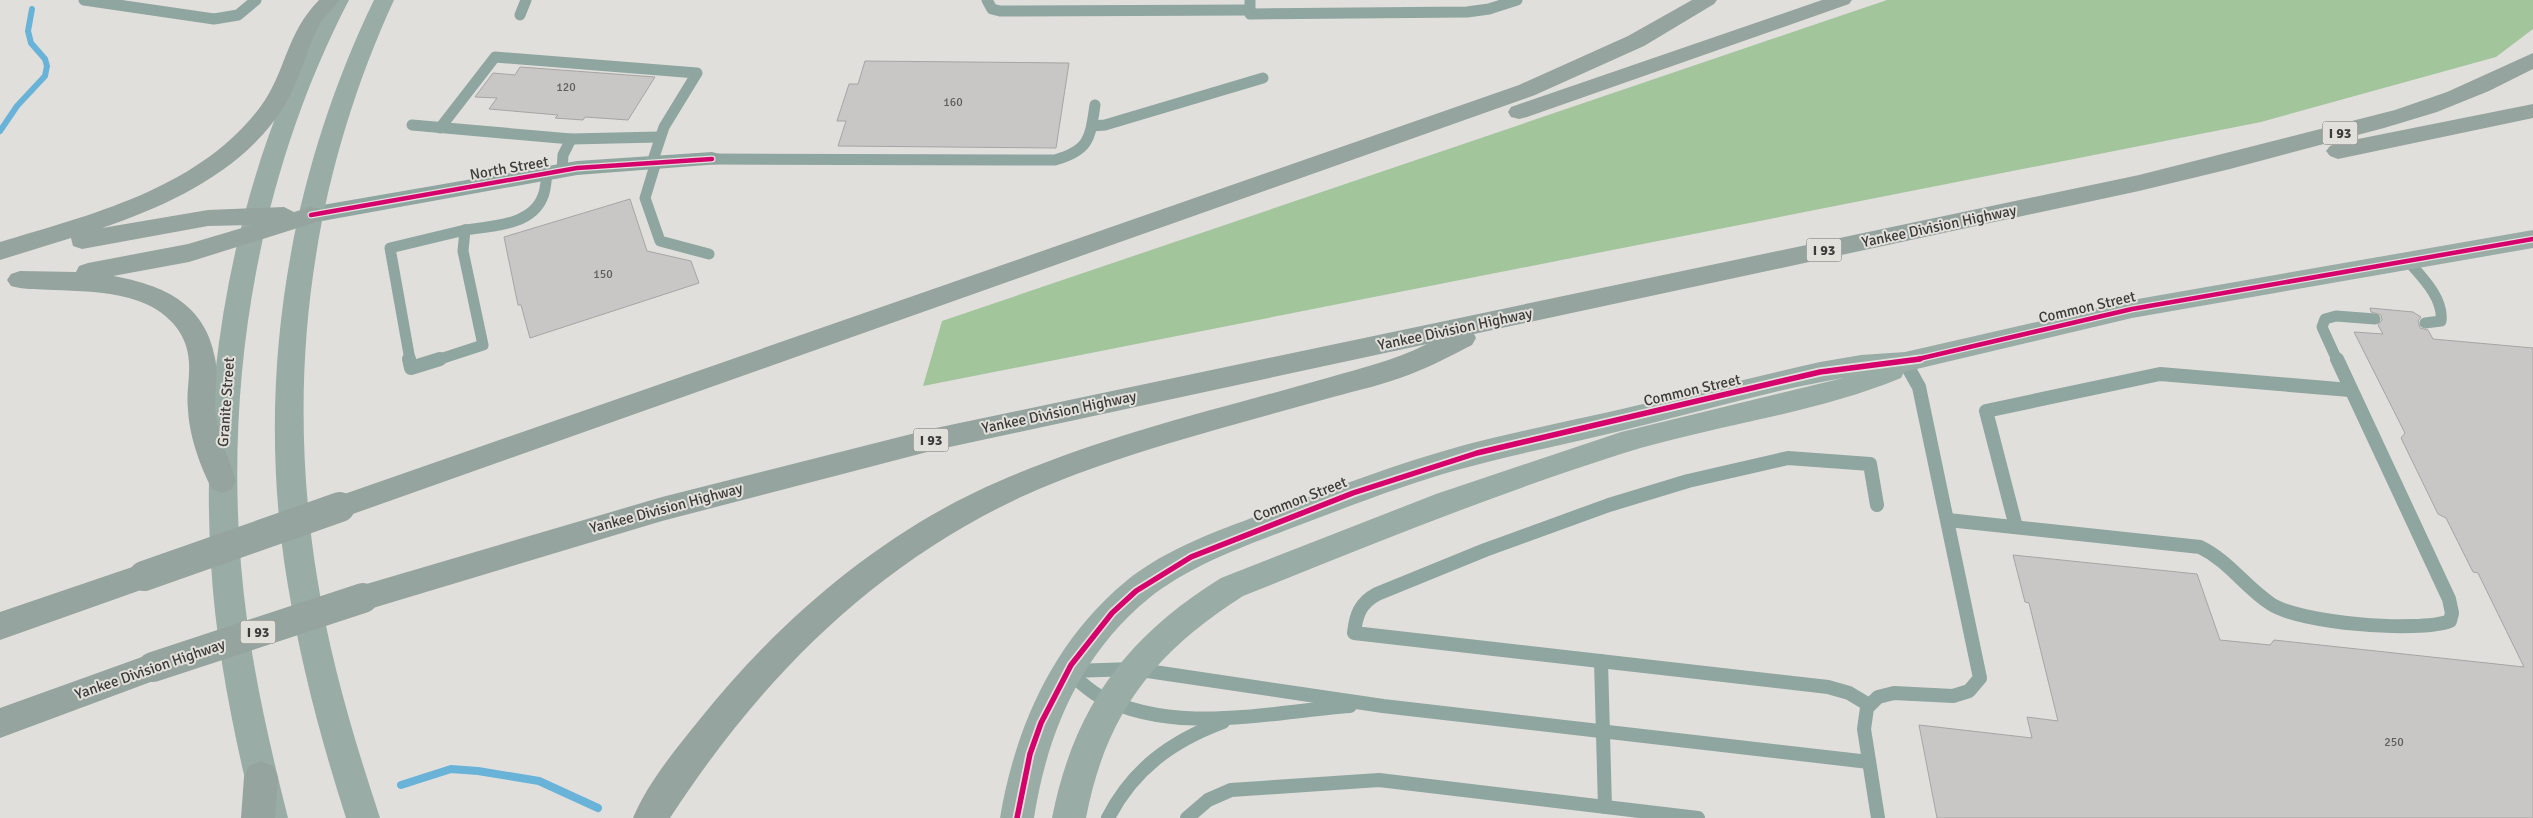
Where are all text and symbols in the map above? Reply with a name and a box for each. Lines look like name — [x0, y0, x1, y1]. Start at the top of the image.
house number: 120 — [556, 80, 576, 95]
house number: 160 — [943, 95, 963, 110]
road number: I 93 — [2322, 122, 2358, 144]
street label: North Street — [468, 152, 550, 184]
street label: Yankee Division Highway — [1860, 201, 2018, 251]
road number: I 93 — [1806, 238, 1842, 262]
house number: 150 — [593, 267, 613, 282]
street label: Common Street — [2037, 287, 2137, 327]
street label: Yankee Division Highway — [1376, 304, 1534, 354]
street label: Granite Street — [214, 357, 238, 447]
street label: Common Street — [1642, 370, 1742, 410]
street label: Yankee Division Highway — [980, 387, 1138, 437]
road number: I 93 — [914, 428, 948, 452]
street label: Common Street — [1251, 473, 1349, 525]
street label: Yankee Division Highway — [588, 479, 744, 537]
road number: I 93 — [240, 620, 276, 644]
street label: Yankee Division Highway — [73, 635, 227, 703]
house number: 250 — [2384, 735, 2404, 750]

